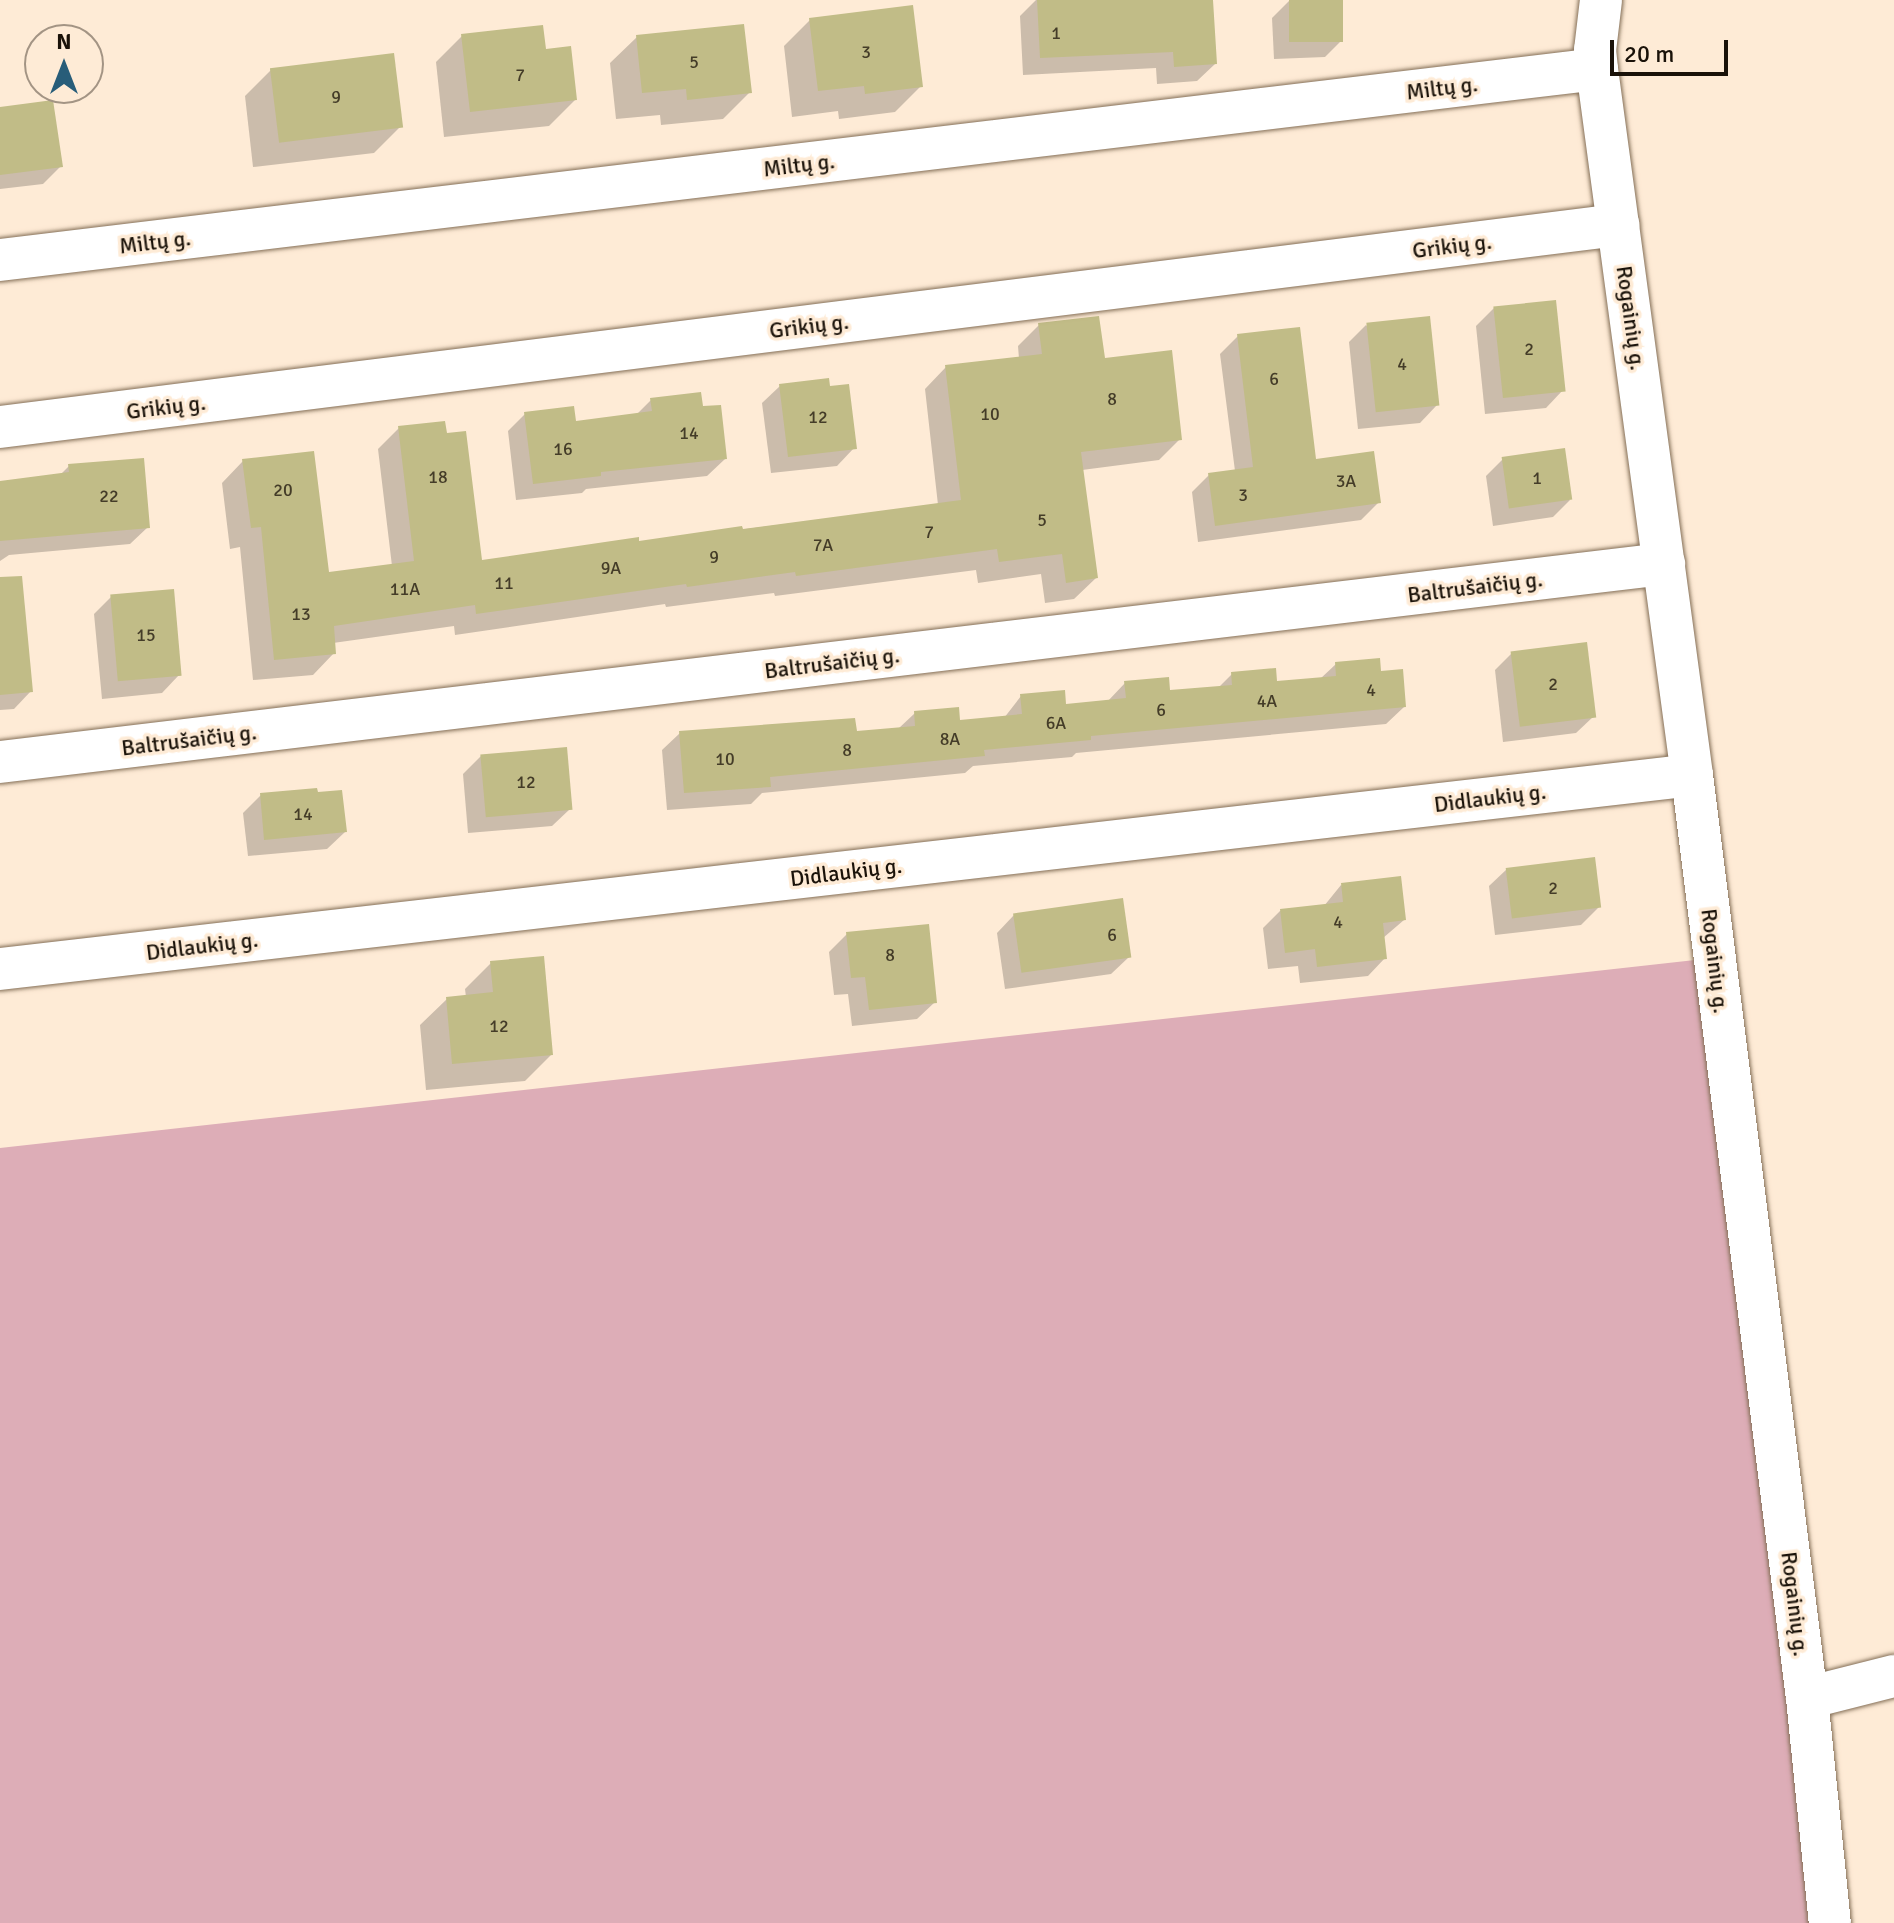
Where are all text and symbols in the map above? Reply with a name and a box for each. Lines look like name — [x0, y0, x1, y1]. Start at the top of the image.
house number: 1 — [1051, 22, 1061, 44]
north arrow — [24, 24, 104, 104]
scale bar — [1614, 24, 1732, 74]
text: N — [56, 28, 72, 55]
text: 20 m — [1624, 39, 1674, 69]
house number: 3 — [861, 41, 871, 63]
house number: 5 — [689, 51, 699, 73]
house number: 7 — [515, 64, 525, 86]
street label: Miltų g. — [1405, 71, 1479, 105]
house number: 9 — [331, 86, 341, 108]
street label: Miltų g. — [762, 148, 836, 182]
street label: Miltų g. — [118, 225, 192, 259]
street label: Grikių g. — [1411, 228, 1493, 264]
street label: Rogainių g. — [1611, 264, 1651, 372]
street label: Grikių g. — [768, 308, 850, 344]
house number: 2 — [1524, 338, 1534, 360]
house number: 4 — [1397, 353, 1407, 375]
house number: 6 — [1269, 368, 1279, 390]
house number: 8 — [1107, 388, 1117, 410]
street label: Grikių g. — [125, 389, 207, 425]
house number: 10 — [980, 403, 1000, 425]
house number: 12 — [808, 406, 828, 428]
house number: 14 — [679, 422, 699, 444]
house number: 16 — [553, 438, 573, 460]
house number: 18 — [428, 466, 448, 488]
house number: 1 — [1532, 467, 1542, 489]
house number: 3A — [1336, 470, 1356, 492]
house number: 20 — [273, 479, 293, 501]
house number: 3 — [1238, 484, 1248, 506]
house number: 22 — [99, 485, 119, 507]
house number: 5 — [1037, 509, 1047, 531]
house number: 7 — [924, 521, 934, 543]
house number: 7A — [813, 534, 833, 556]
house number: 9 — [709, 546, 719, 568]
house number: 9A — [601, 557, 621, 579]
street label: Baltrušaičių g. — [1406, 566, 1544, 608]
house number: 11 — [494, 572, 514, 594]
house number: 11A — [390, 578, 420, 600]
house number: 13 — [291, 603, 311, 625]
house number: 15 — [136, 624, 156, 646]
street label: Baltrušaičių g. — [763, 642, 901, 684]
house number: 2 — [1548, 673, 1558, 695]
house number: 4 — [1366, 679, 1376, 701]
house number: 4A — [1257, 690, 1277, 712]
house number: 6 — [1156, 699, 1166, 721]
house number: 6A — [1046, 712, 1066, 734]
street label: Baltrušaičių g. — [120, 719, 258, 761]
house number: 8A — [940, 728, 960, 750]
house number: 8 — [842, 739, 852, 761]
house number: 10 — [715, 748, 735, 770]
house number: 12 — [516, 771, 536, 793]
street label: Didlaukių g. — [1432, 778, 1548, 818]
house number: 14 — [293, 803, 313, 825]
street label: Didlaukių g. — [788, 852, 904, 892]
house number: 2 — [1548, 877, 1558, 899]
street label: Rogainių g. — [1695, 907, 1735, 1015]
house number: 4 — [1333, 911, 1343, 933]
house number: 6 — [1107, 924, 1117, 946]
street label: Didlaukių g. — [144, 926, 260, 966]
house number: 8 — [885, 944, 895, 966]
house number: 12 — [489, 1015, 509, 1037]
street label: Rogainių g. — [1775, 1550, 1815, 1658]

